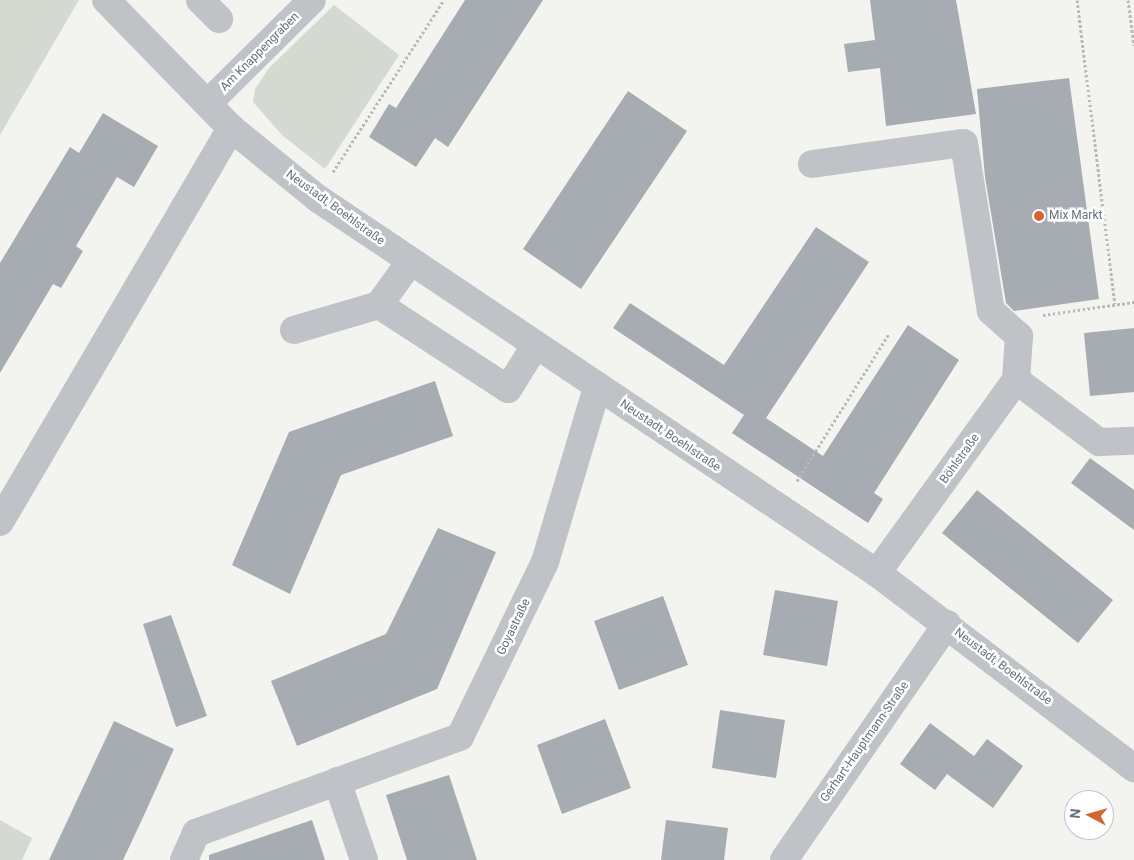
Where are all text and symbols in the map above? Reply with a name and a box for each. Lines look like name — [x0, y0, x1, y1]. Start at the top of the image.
street label: Am Knappengraben — [218, 10, 302, 94]
street label: Neustadt, Boehlstraße — [283, 167, 387, 249]
place label: Mix Markt — [1049, 209, 1102, 223]
marker: Mix Markt — [1033, 210, 1045, 222]
street label: Neustadt, Boehlstraße — [617, 397, 723, 475]
street label: Böhlstraße — [937, 431, 983, 487]
street label: Goyastraße — [494, 596, 534, 658]
street label: Neustadt, Boehlstraße — [951, 626, 1055, 708]
street label: Gerhart-Hauptmann-Straße — [818, 679, 912, 805]
north arrow — [1064, 790, 1114, 840]
text: N — [1067, 808, 1084, 819]

